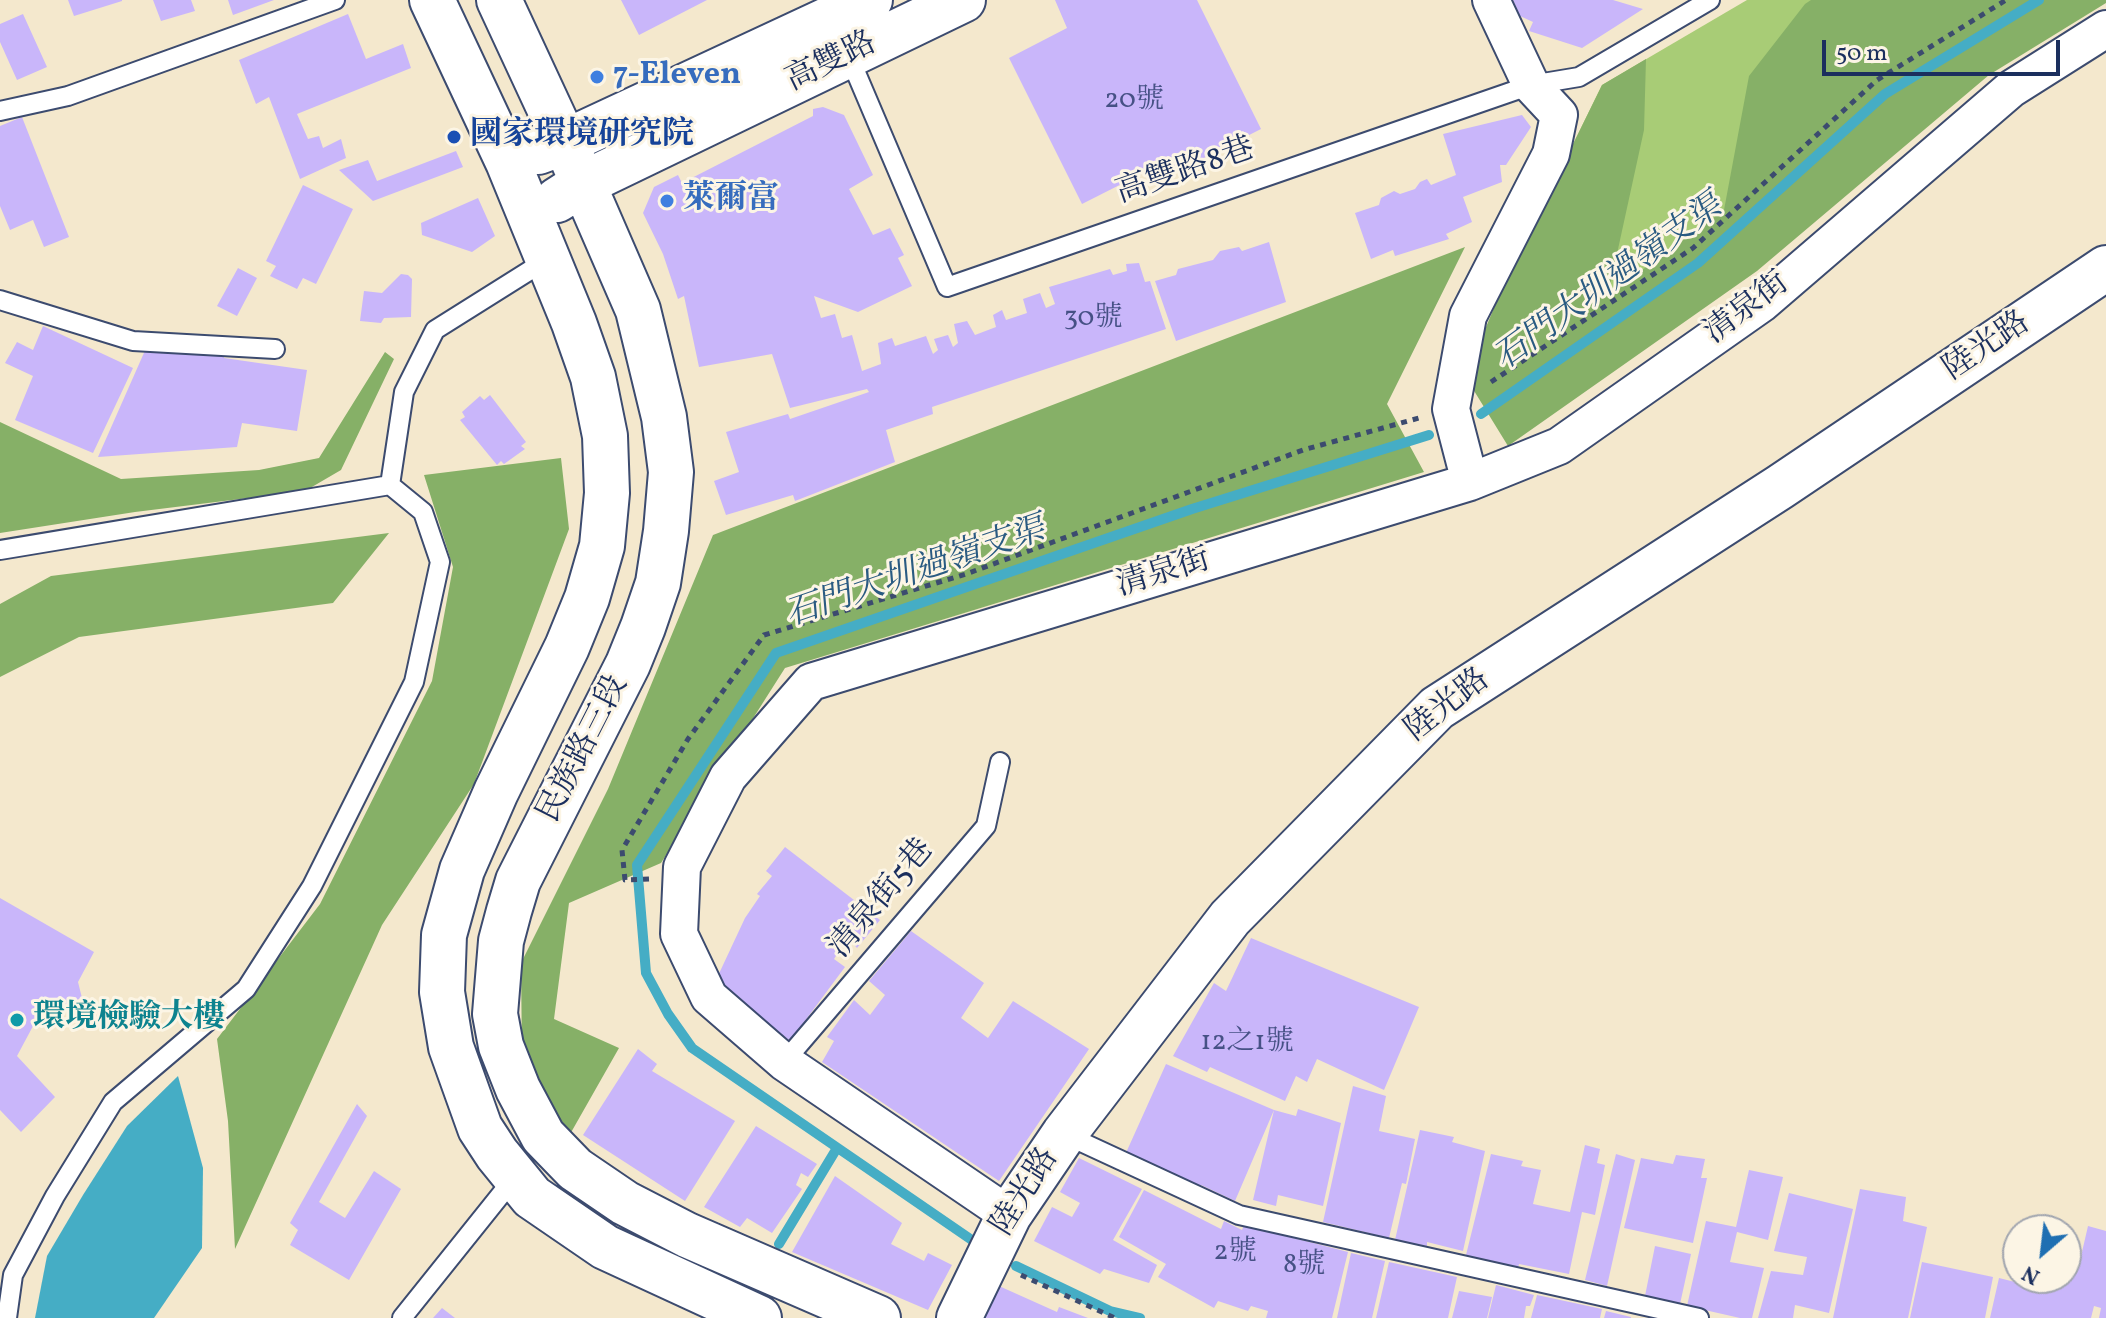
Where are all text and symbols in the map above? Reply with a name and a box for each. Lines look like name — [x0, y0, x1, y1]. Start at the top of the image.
scale bar — [1826, 24, 2064, 74]
street label: 高雙路 — [780, 26, 884, 102]
text: 50 m — [1836, 37, 1888, 71]
place label: 7-Eleven — [613, 58, 741, 96]
marker: 7-Eleven — [588, 68, 606, 86]
house number: 20號 — [1104, 85, 1164, 119]
place label: 國家環境研究院 — [470, 118, 694, 156]
marker: 國家環境研究院 — [445, 128, 463, 146]
street label: 高雙路8巷 — [1112, 131, 1260, 215]
place label: 萊爾富 — [683, 182, 779, 220]
water label: 石門大圳過嶺支渠 — [1488, 189, 1732, 381]
marker: 萊爾富 — [658, 192, 676, 210]
street label: 清泉街 — [1698, 266, 1798, 354]
house number: 30號 — [1064, 303, 1122, 337]
street label: 陸光路 — [1937, 305, 2039, 391]
water label: 石門大圳過嶺支渠 — [781, 511, 1051, 639]
street label: 清泉街 — [1112, 543, 1216, 607]
street label: 陸光路 — [1399, 662, 1499, 752]
street label: 民族路三段 — [532, 670, 638, 830]
street label: 清泉街5巷 — [822, 833, 944, 967]
place label: 環境檢驗大樓 — [33, 1001, 225, 1039]
marker: 環境檢驗大樓 — [8, 1011, 26, 1029]
house number: 12之1號 — [1201, 1027, 1293, 1061]
street label: 陸光路 — [985, 1142, 1069, 1244]
north arrow — [2002, 1214, 2082, 1294]
house number: 2號 — [1213, 1237, 1257, 1271]
house number: 8號 — [1283, 1250, 1325, 1284]
text: N — [2017, 1256, 2046, 1291]

